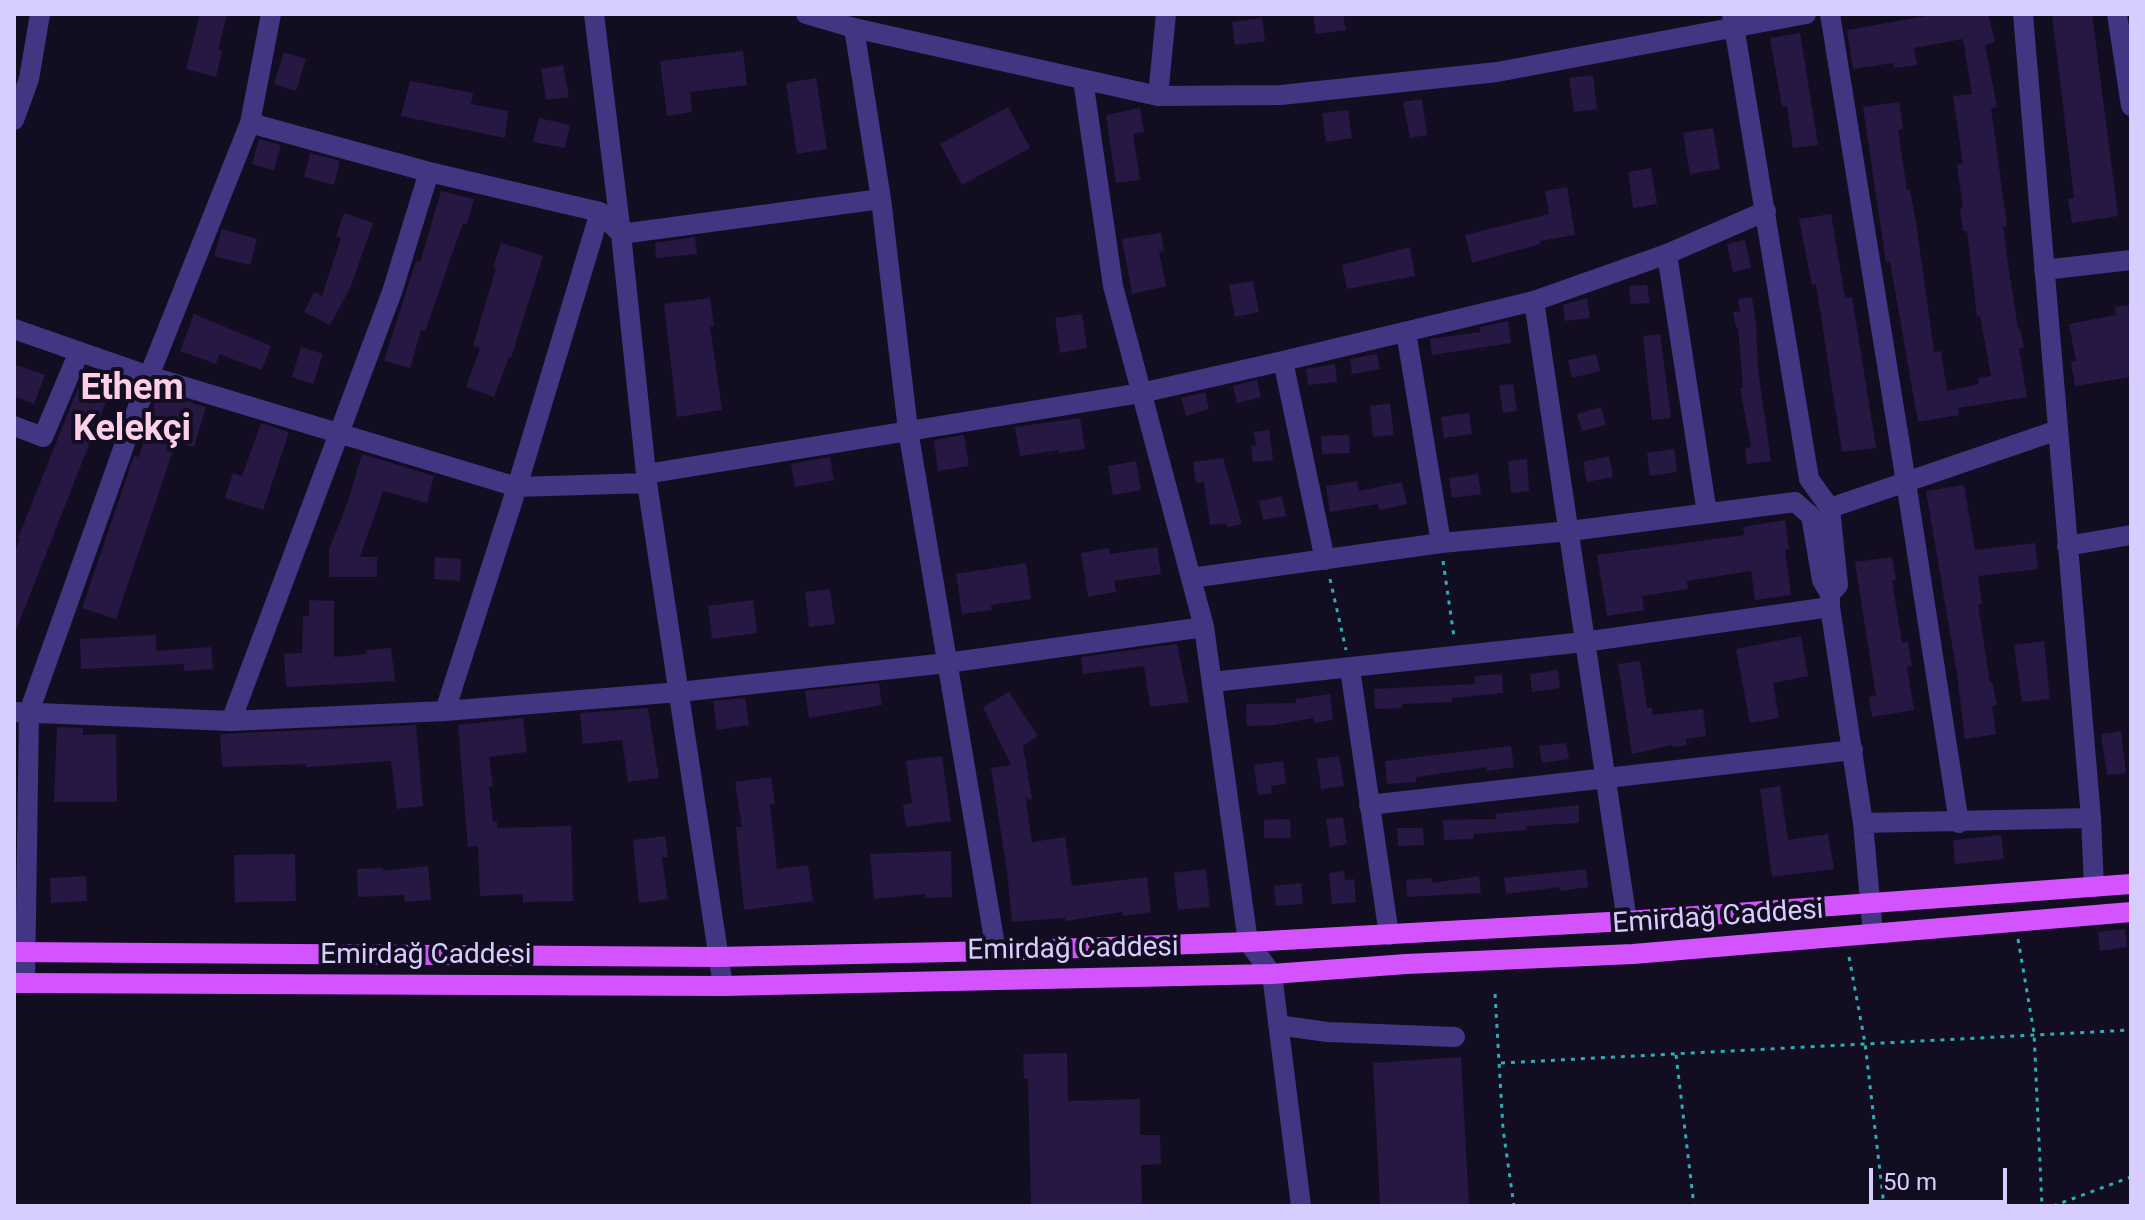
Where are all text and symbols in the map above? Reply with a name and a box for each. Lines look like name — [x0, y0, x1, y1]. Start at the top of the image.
district label: Ethem Kelekçi — [73, 368, 191, 453]
street label: Emirdağ Caddesi — [1611, 894, 1825, 942]
street label: Emirdağ Caddesi — [967, 931, 1179, 969]
street label: Emirdağ Caddesi — [320, 939, 532, 973]
scale bar — [1873, 1152, 2011, 1202]
text: 50 m — [1883, 1168, 1937, 1196]

